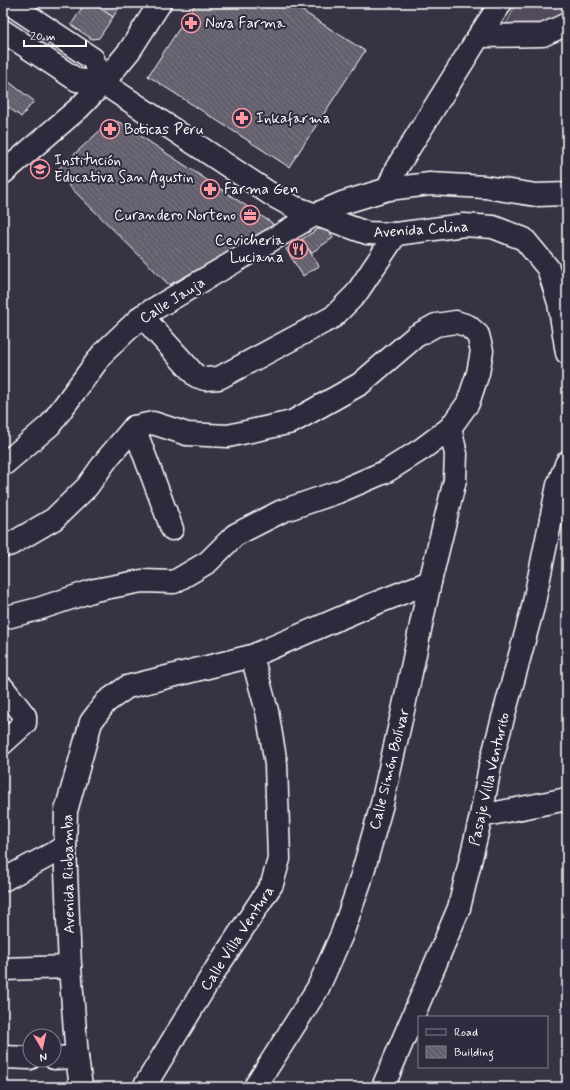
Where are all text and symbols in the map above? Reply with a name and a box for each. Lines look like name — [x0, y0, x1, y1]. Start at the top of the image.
pharmacy icon: Nova Farma — [180, 12, 202, 34]
place label: Nova Farma — [205, 14, 286, 34]
scale bar — [24, 22, 86, 48]
text: 20 m — [30, 29, 56, 45]
pharmacy icon: Inkafarma — [231, 107, 253, 129]
place label: Inkafarma — [256, 109, 331, 129]
pharmacy icon: Boticas Peru — [99, 118, 121, 140]
place label: Boticas Peru — [124, 120, 204, 140]
place label: Institución Educativa San Agustin — [54, 151, 194, 188]
school or university icon: Institución Educativa San Agustin — [29, 158, 51, 180]
pharmacy icon: Farma Gen — [199, 178, 221, 200]
place label: Farma Gen — [224, 180, 298, 200]
office icon: Curandero Norteno — [239, 204, 261, 226]
place label: Curandero Norteno — [114, 206, 236, 226]
street label: Avenida Colina — [373, 217, 470, 243]
place label: Cevicheria Luciana — [215, 231, 285, 268]
restaurant icon: Cevicheria Luciana — [287, 238, 309, 260]
street label: Calle Jauja — [136, 273, 209, 329]
street label: Calle Simón Bolívar — [365, 706, 415, 832]
street label: Pasaje Villa Venturito — [465, 711, 515, 848]
street label: Avenida Riobamba — [58, 814, 80, 934]
street label: Calle Villa Ventura — [196, 882, 280, 995]
legend — [418, 1016, 548, 1068]
text: Road — [454, 1025, 478, 1041]
north arrow — [22, 1028, 62, 1068]
text: Building — [454, 1045, 494, 1062]
text: N — [39, 1049, 48, 1064]

